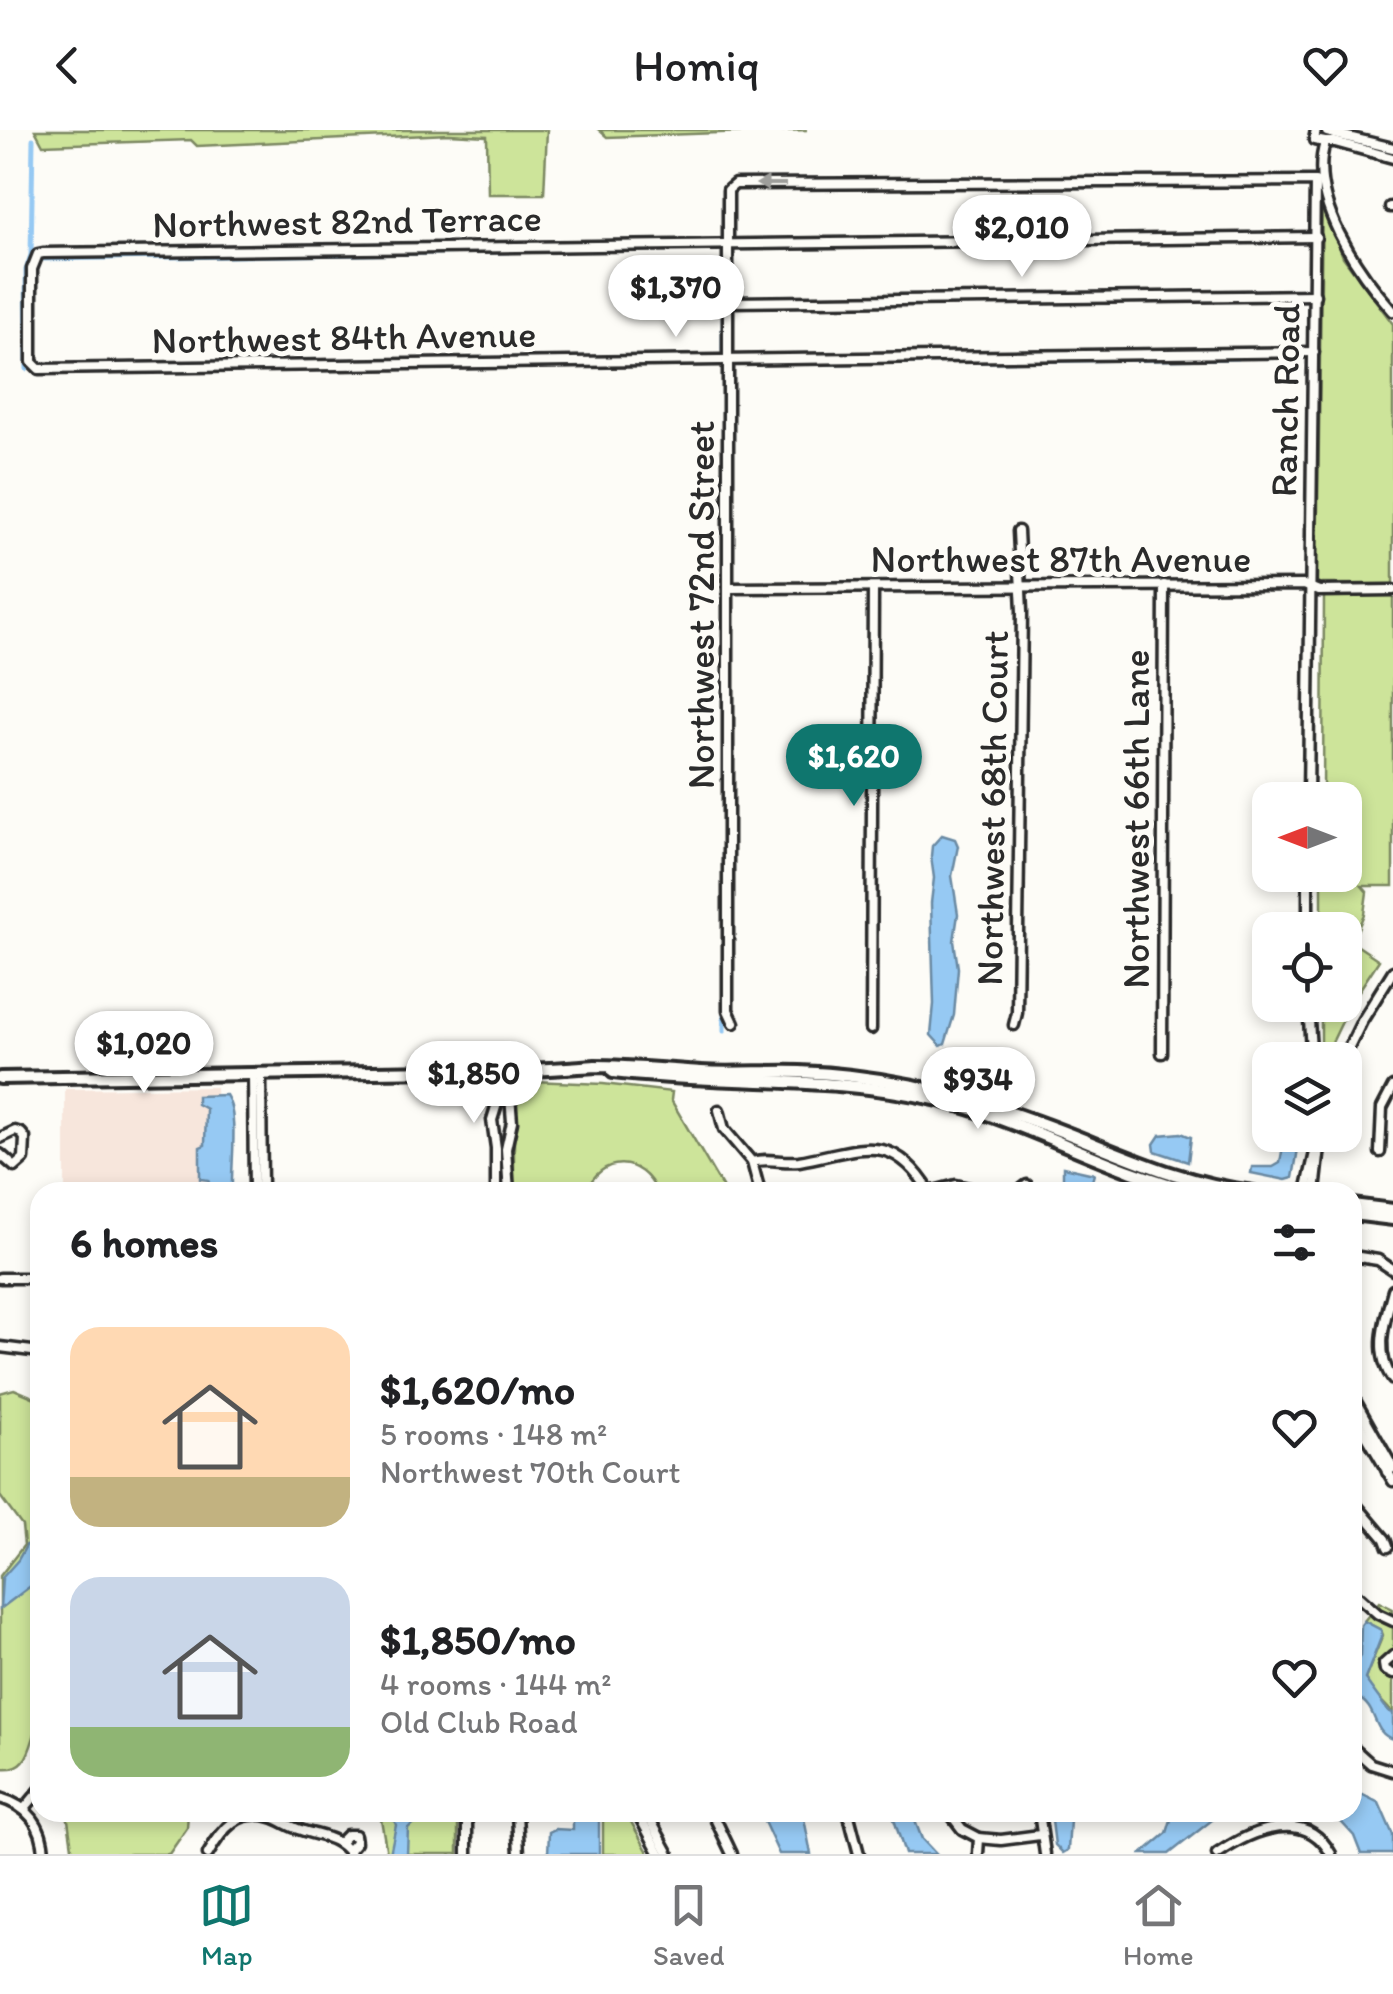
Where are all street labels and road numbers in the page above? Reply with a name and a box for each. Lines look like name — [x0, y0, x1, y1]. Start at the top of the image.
street label: Northwest 82nd Terrace — [152, 195, 542, 247]
street label: Ranch Road — [1260, 303, 1310, 497]
street label: Northwest 84th Avenue — [151, 311, 537, 363]
street label: Northwest 72nd Street — [678, 421, 724, 789]
street label: Northwest 87th Avenue — [871, 536, 1251, 582]
street label: Northwest 68th Court — [966, 630, 1018, 986]
street label: Northwest 66th Lane — [1113, 649, 1159, 989]

